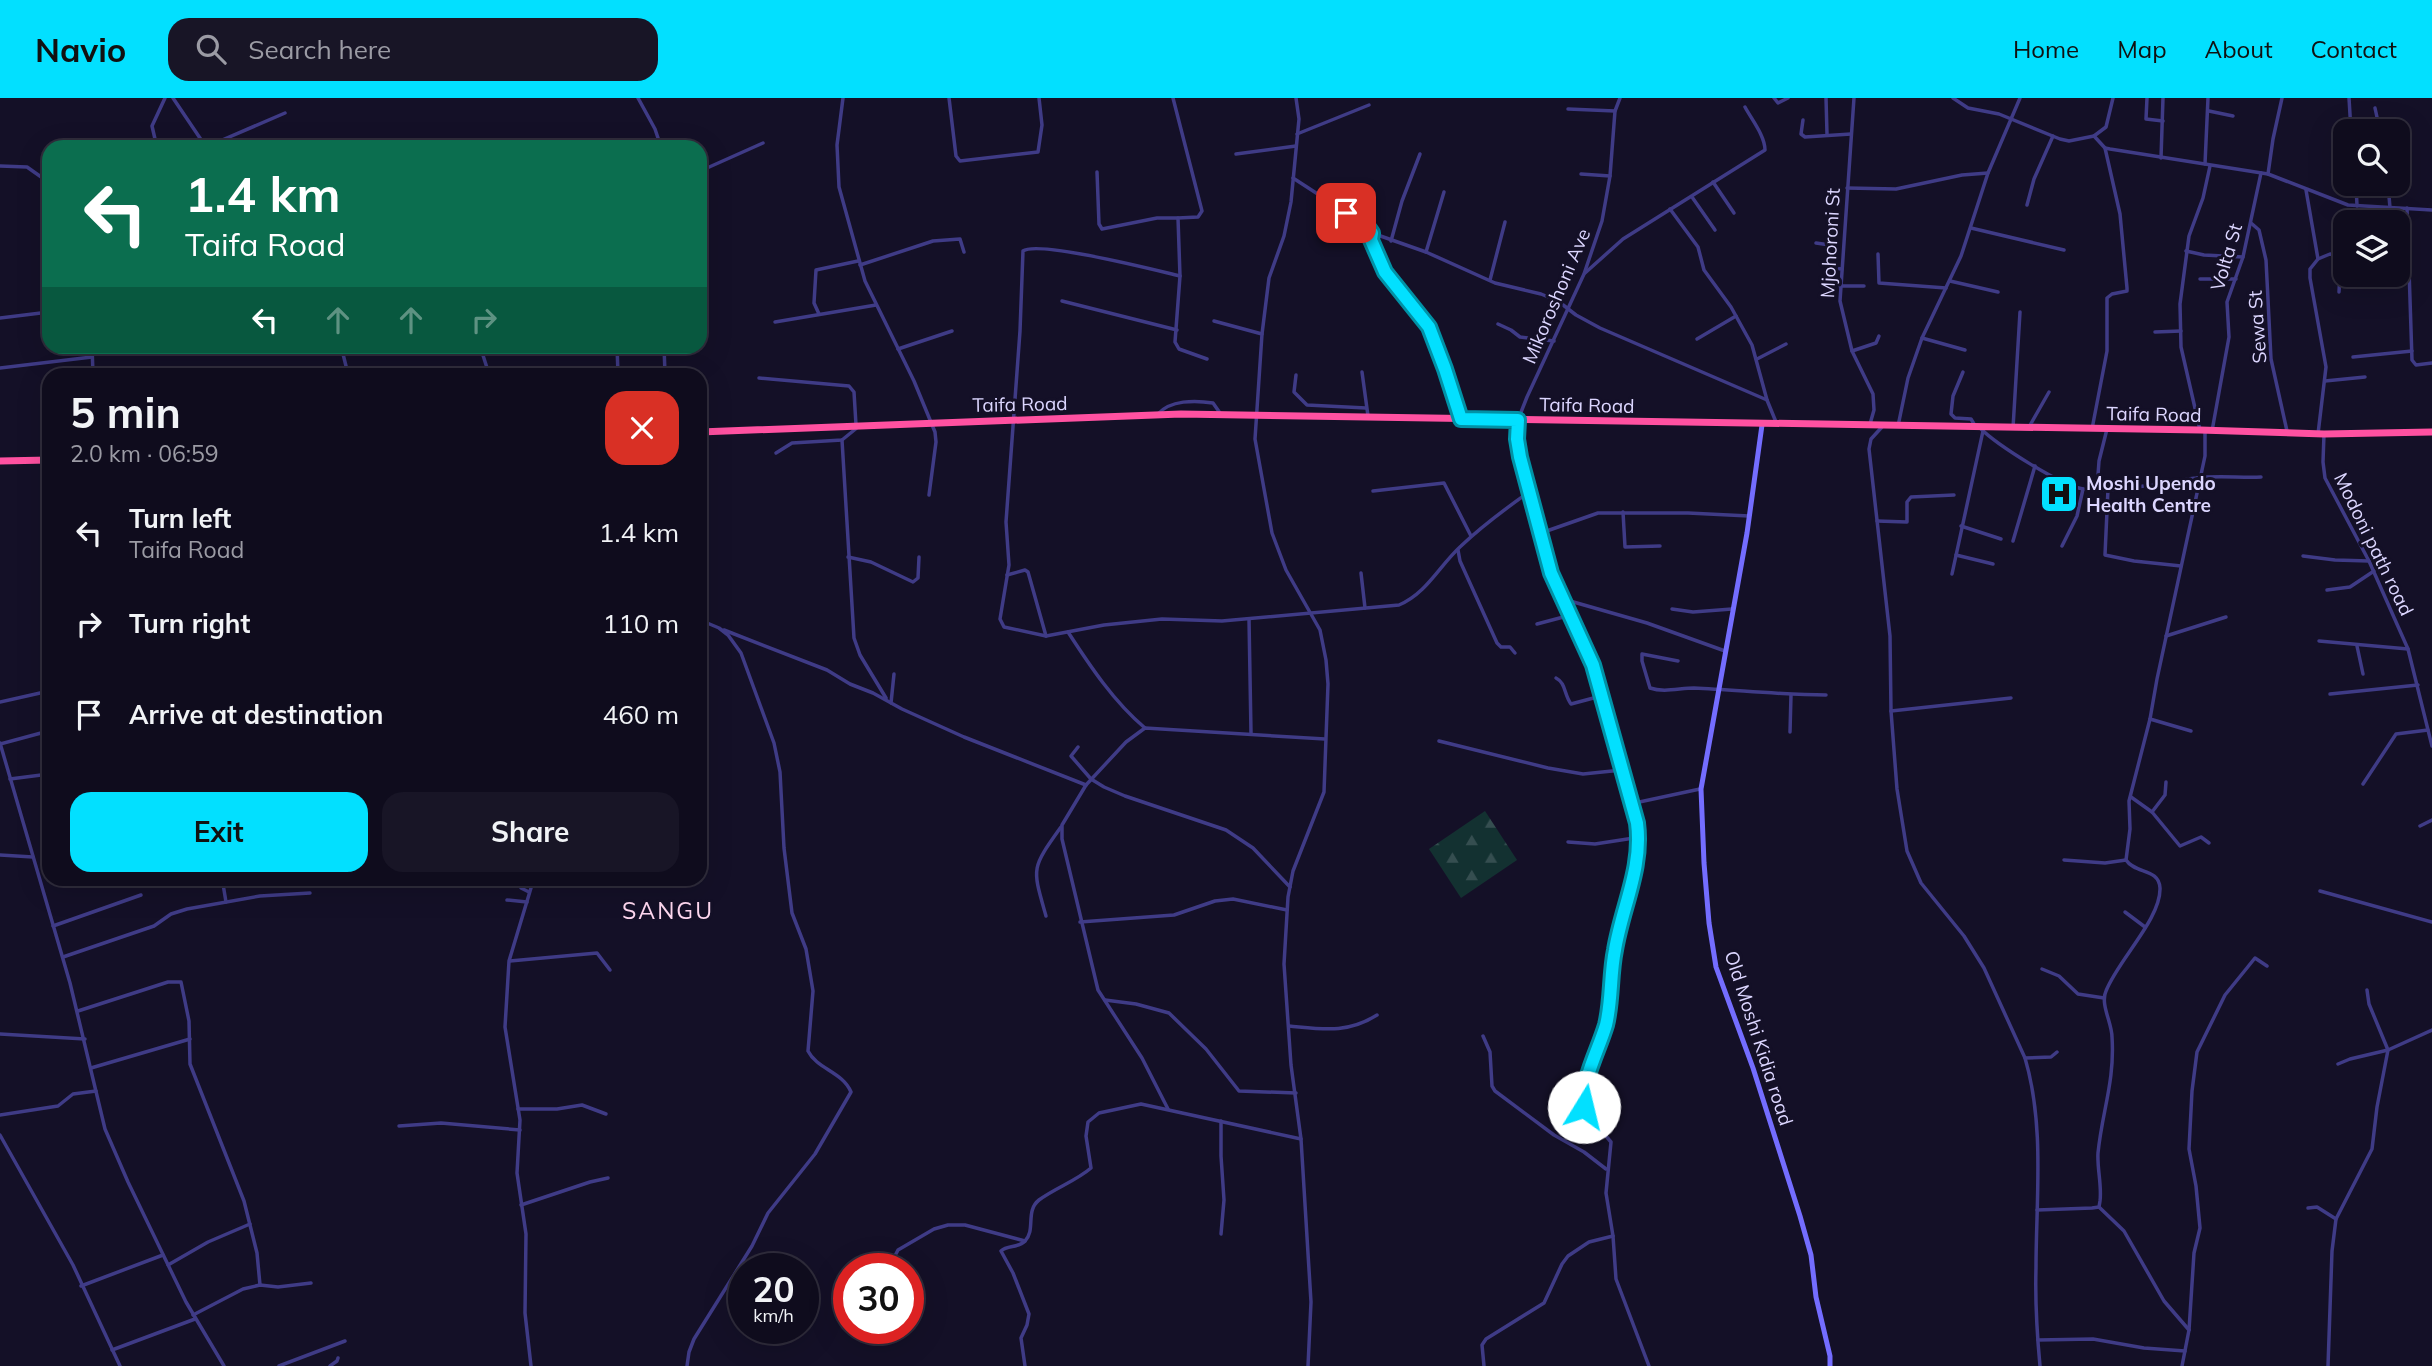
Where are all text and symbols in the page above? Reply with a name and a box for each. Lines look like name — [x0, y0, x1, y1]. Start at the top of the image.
search box — [168, 18, 658, 81]
text: Navio — [35, 29, 126, 70]
icon: search — [192, 30, 230, 68]
text: Search here — [248, 33, 391, 66]
text: Home — [2013, 34, 2079, 64]
text: Map — [2117, 34, 2167, 64]
text: About — [2205, 34, 2273, 64]
text: Contact — [2311, 34, 2397, 64]
map controls — [2333, 119, 2410, 287]
button: search — [2333, 119, 2410, 196]
text: 1.4 km — [185, 163, 340, 224]
icon: left — [70, 168, 161, 259]
pin — [1316, 183, 1376, 243]
street label: Mjohoroni St — [1815, 187, 1845, 299]
icon: arrive — [1327, 194, 1365, 232]
button: layers — [2333, 210, 2410, 287]
street label: Volta St — [2205, 220, 2247, 293]
text: Taifa Road — [185, 224, 345, 264]
street label: Mikoroshoni Ave — [1517, 225, 1595, 367]
street label: Sewa St — [2242, 289, 2272, 364]
icon: left — [246, 301, 284, 339]
icon: ahead — [319, 301, 357, 339]
icon: ahead — [392, 301, 430, 339]
icon: right — [465, 301, 503, 339]
text: 5 min — [70, 386, 181, 439]
button: close — [605, 391, 679, 465]
street label: Taifa Road — [972, 391, 1068, 417]
street label: Taifa Road — [1539, 392, 1635, 418]
street label: Taifa Road — [2106, 401, 2202, 427]
text: 2.0 km · 06:59 — [70, 439, 219, 468]
street label: Modoni path road — [2329, 469, 2419, 619]
place label: Moshi Upendo Health Centre — [2086, 471, 2216, 517]
hospital icon: Moshi Upendo Health Centre — [2038, 473, 2080, 515]
text: Turn left — [129, 502, 231, 535]
icon: left — [70, 514, 108, 552]
text: 1.4 km — [599, 516, 679, 549]
text: Taifa Road — [129, 535, 244, 564]
icon: right — [70, 605, 108, 643]
text: Turn right — [129, 607, 250, 640]
text: 110 m — [603, 607, 679, 640]
icon: arrive — [70, 696, 108, 734]
text: Arrive at destination — [129, 698, 384, 731]
text: 460 m — [603, 698, 679, 731]
button: Exit — [70, 792, 368, 872]
button: Share — [382, 792, 679, 872]
district label: SANGU — [622, 896, 714, 925]
street label: Old Moshi Kidia road — [1719, 948, 1799, 1128]
position arrow — [1547, 1070, 1621, 1144]
speed limit sign: 30 — [833, 1253, 924, 1344]
text: 20 — [752, 1267, 795, 1311]
text: km/h — [753, 1304, 794, 1327]

